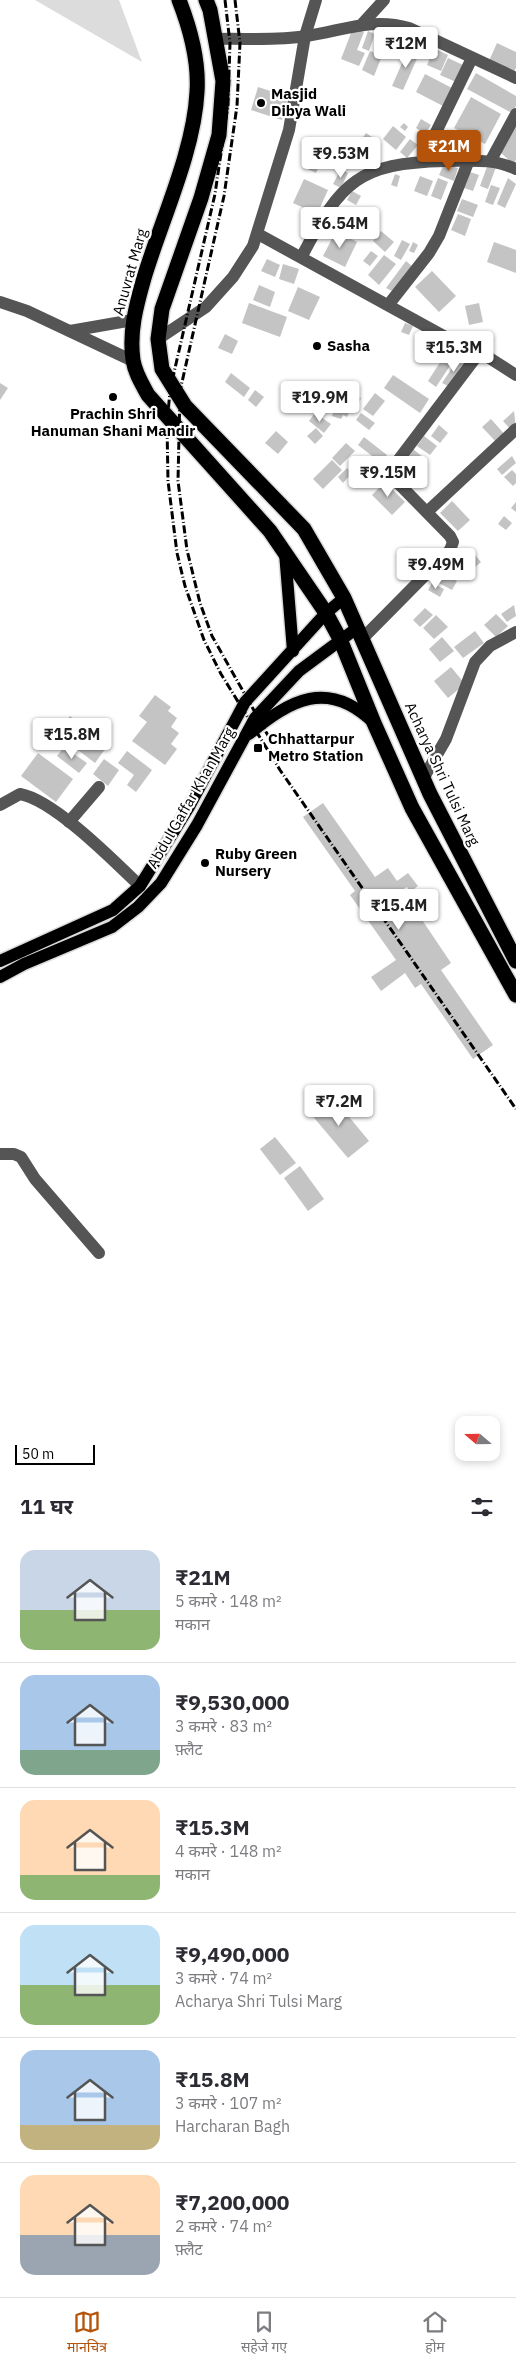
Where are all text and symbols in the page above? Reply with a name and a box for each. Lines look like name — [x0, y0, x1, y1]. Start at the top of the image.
pin: ₹12M — [376, 27, 436, 69]
text: ₹12M — [385, 33, 427, 53]
place label: Masjid Dibya Wali — [271, 84, 346, 120]
marker: Masjid Dibya Wali — [255, 97, 267, 109]
pin: ₹21M — [419, 130, 479, 172]
pin: ₹9.53M — [300, 136, 382, 179]
text: ₹21M — [428, 136, 470, 156]
text: ₹9.53M — [313, 143, 369, 163]
pin: ₹6.54M — [299, 206, 381, 249]
text: ₹6.54M — [312, 213, 368, 233]
street label: Anuvrat Marg — [108, 226, 151, 318]
pin: ₹15.3M — [413, 330, 495, 373]
place label: Sasha — [327, 336, 370, 355]
text: ₹15.3M — [426, 337, 482, 357]
marker: Sasha — [311, 340, 323, 352]
pin: ₹19.9M — [279, 380, 361, 423]
text: ₹19.9M — [292, 387, 348, 407]
marker: Prachin Shri Hanuman Shani Mandir — [107, 391, 119, 403]
place label: Prachin Shri Hanuman Shani Mandir — [31, 404, 195, 440]
pin: ₹9.15M — [347, 456, 429, 498]
text: ₹9.15M — [360, 462, 416, 482]
pin: ₹9.49M — [395, 548, 477, 590]
text: ₹9.49M — [408, 554, 464, 574]
street label: Acharya Shri Tulsi Marg — [401, 699, 484, 849]
pin: ₹15.8M — [31, 718, 113, 760]
text: ₹15.8M — [44, 724, 100, 744]
street label: Abdul Gaffar Khan Marg — [142, 724, 239, 872]
place label: Chhattarpur Metro Station — [268, 729, 363, 765]
marker: Chhattarpur Metro Station — [252, 742, 264, 754]
place label: Ruby Green Nursery — [215, 844, 297, 880]
marker: Ruby Green Nursery — [199, 857, 211, 869]
pin: ₹15.4M — [358, 888, 440, 931]
text: ₹15.4M — [371, 895, 427, 915]
pin: ₹7.2M — [304, 1084, 374, 1127]
text: ₹7.2M — [315, 1091, 363, 1111]
north arrow — [455, 1416, 500, 1461]
map controls — [455, 1416, 500, 1461]
scale bar — [15, 1442, 95, 1465]
text: 50 m — [22, 1445, 54, 1463]
text: 11 घर — [20, 1492, 73, 1520]
icon: filters — [468, 1493, 496, 1521]
text: ₹21M — [175, 1563, 231, 1591]
icon: home — [60, 1570, 120, 1630]
text: 5 कमरे · 148 m² — [175, 1591, 282, 1611]
text: मकान — [175, 1614, 210, 1634]
text: ₹9,530,000 — [175, 1688, 289, 1716]
icon: home — [60, 1695, 120, 1755]
text: 3 कमरे · 83 m² — [175, 1716, 272, 1736]
text: फ़्लैट — [175, 1739, 203, 1759]
text: ₹15.3M — [175, 1813, 250, 1841]
icon: home — [60, 1820, 120, 1880]
text: 4 कमरे · 148 m² — [175, 1841, 282, 1861]
text: मकान — [175, 1864, 210, 1884]
text: ₹9,490,000 — [175, 1940, 289, 1968]
icon: home — [60, 1945, 120, 2005]
text: 3 कमरे · 74 m² — [175, 1968, 272, 1988]
text: Acharya Shri Tulsi Marg — [175, 1991, 342, 2011]
text: ₹15.8M — [175, 2065, 250, 2093]
icon: home — [60, 2070, 120, 2130]
text: 3 कमरे · 107 m² — [175, 2093, 282, 2113]
text: Harcharan Bagh — [175, 2116, 290, 2136]
text: ₹7,200,000 — [175, 2188, 289, 2216]
icon: home — [60, 2195, 120, 2255]
text: 2 कमरे · 74 m² — [175, 2216, 272, 2236]
text: फ़्लैट — [175, 2239, 203, 2259]
tab: मानचित्र — [67, 2308, 107, 2358]
tab: सहेजे गए — [241, 2308, 287, 2358]
tab: होम — [421, 2308, 449, 2358]

